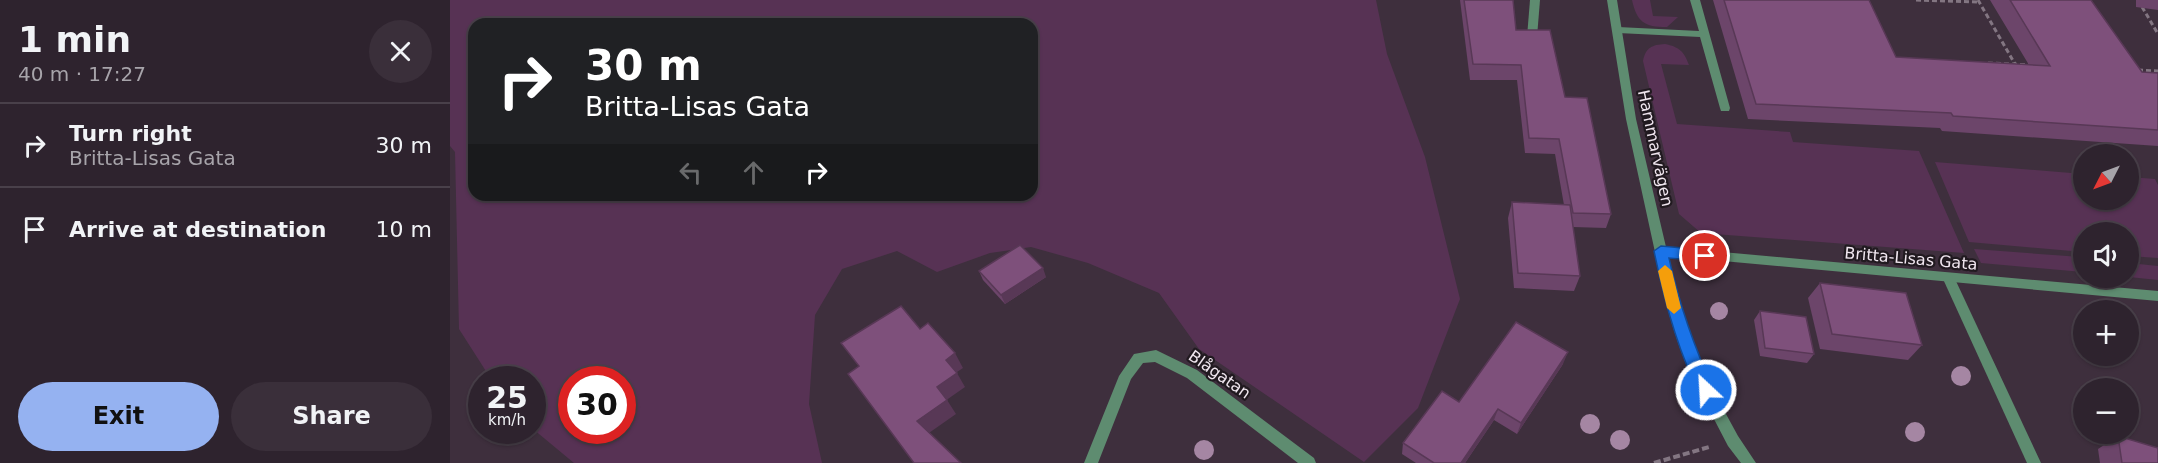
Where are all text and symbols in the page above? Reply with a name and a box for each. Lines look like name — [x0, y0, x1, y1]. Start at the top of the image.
text: 1 min — [18, 19, 131, 60]
button: close — [369, 20, 432, 83]
text: 30 m — [585, 41, 702, 90]
icon: right — [486, 42, 564, 120]
text: 40 m · 17:27 — [18, 62, 146, 86]
street label: Hammarvägen — [1634, 88, 1677, 208]
text: Britta-Lisas Gata — [585, 91, 810, 122]
text: Turn right — [69, 121, 192, 146]
icon: right — [18, 129, 51, 162]
text: 30 m — [376, 133, 432, 158]
north arrow — [2073, 144, 2139, 210]
map controls — [2073, 144, 2139, 444]
text: Britta-Lisas Gata — [69, 146, 236, 170]
icon: left — [674, 156, 707, 189]
icon: ahead — [737, 156, 770, 189]
icon: right — [800, 156, 833, 189]
icon: arrive — [18, 213, 51, 246]
text: Arrive at destination — [69, 217, 326, 242]
text: 10 m — [376, 217, 432, 242]
button: sound — [2073, 222, 2139, 288]
pin — [1679, 230, 1730, 281]
icon: arrive — [1688, 239, 1721, 272]
street label: Britta-Lisas Gata — [1844, 243, 1978, 274]
button: + — [2073, 300, 2139, 366]
street label: Blågatan — [1185, 346, 1254, 403]
position arrow — [1674, 358, 1738, 422]
speed limit sign: 30 — [558, 366, 636, 444]
button: − — [2073, 378, 2139, 444]
text: 25 — [486, 380, 528, 415]
button: Exit — [18, 382, 219, 451]
button: Share — [231, 382, 432, 451]
text: km/h — [488, 411, 526, 429]

